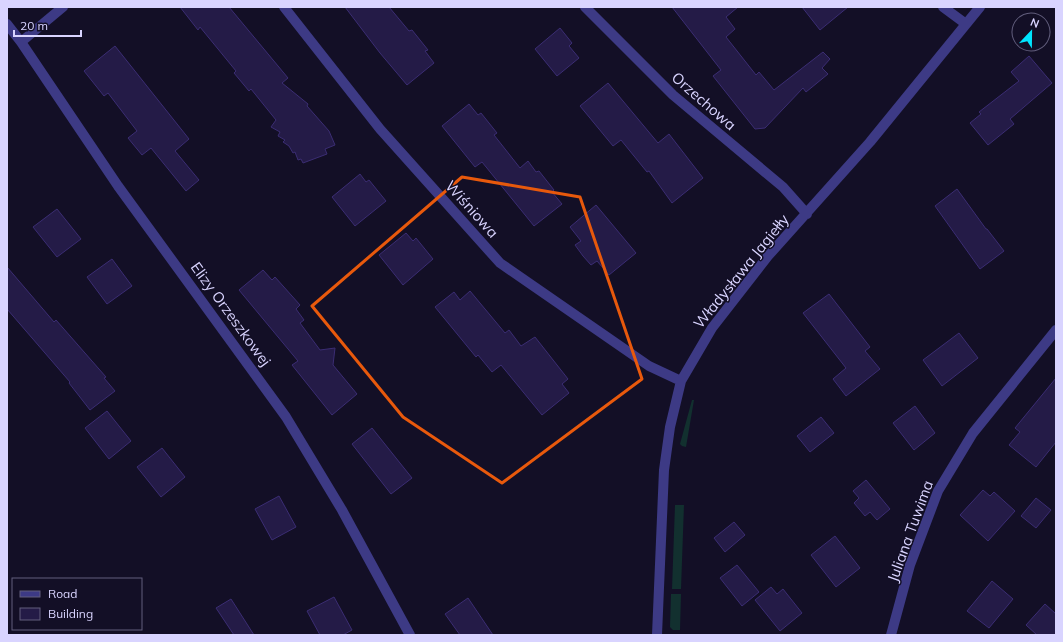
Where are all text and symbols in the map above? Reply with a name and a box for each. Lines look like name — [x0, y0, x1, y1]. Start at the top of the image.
scale bar — [14, 12, 81, 38]
north arrow — [1011, 12, 1051, 52]
text: N — [1028, 15, 1041, 31]
text: 20 m — [20, 18, 48, 33]
street label: Orzechowa — [668, 68, 740, 134]
street label: Wiśniowa — [441, 176, 503, 242]
street label: Władysława Jagiełły — [689, 210, 793, 332]
street label: Elizy Orzeszkowej — [187, 258, 275, 370]
street label: Juliana Tuwima — [883, 478, 937, 584]
legend — [12, 578, 142, 630]
text: Road — [48, 586, 77, 601]
text: Building — [48, 606, 93, 621]

